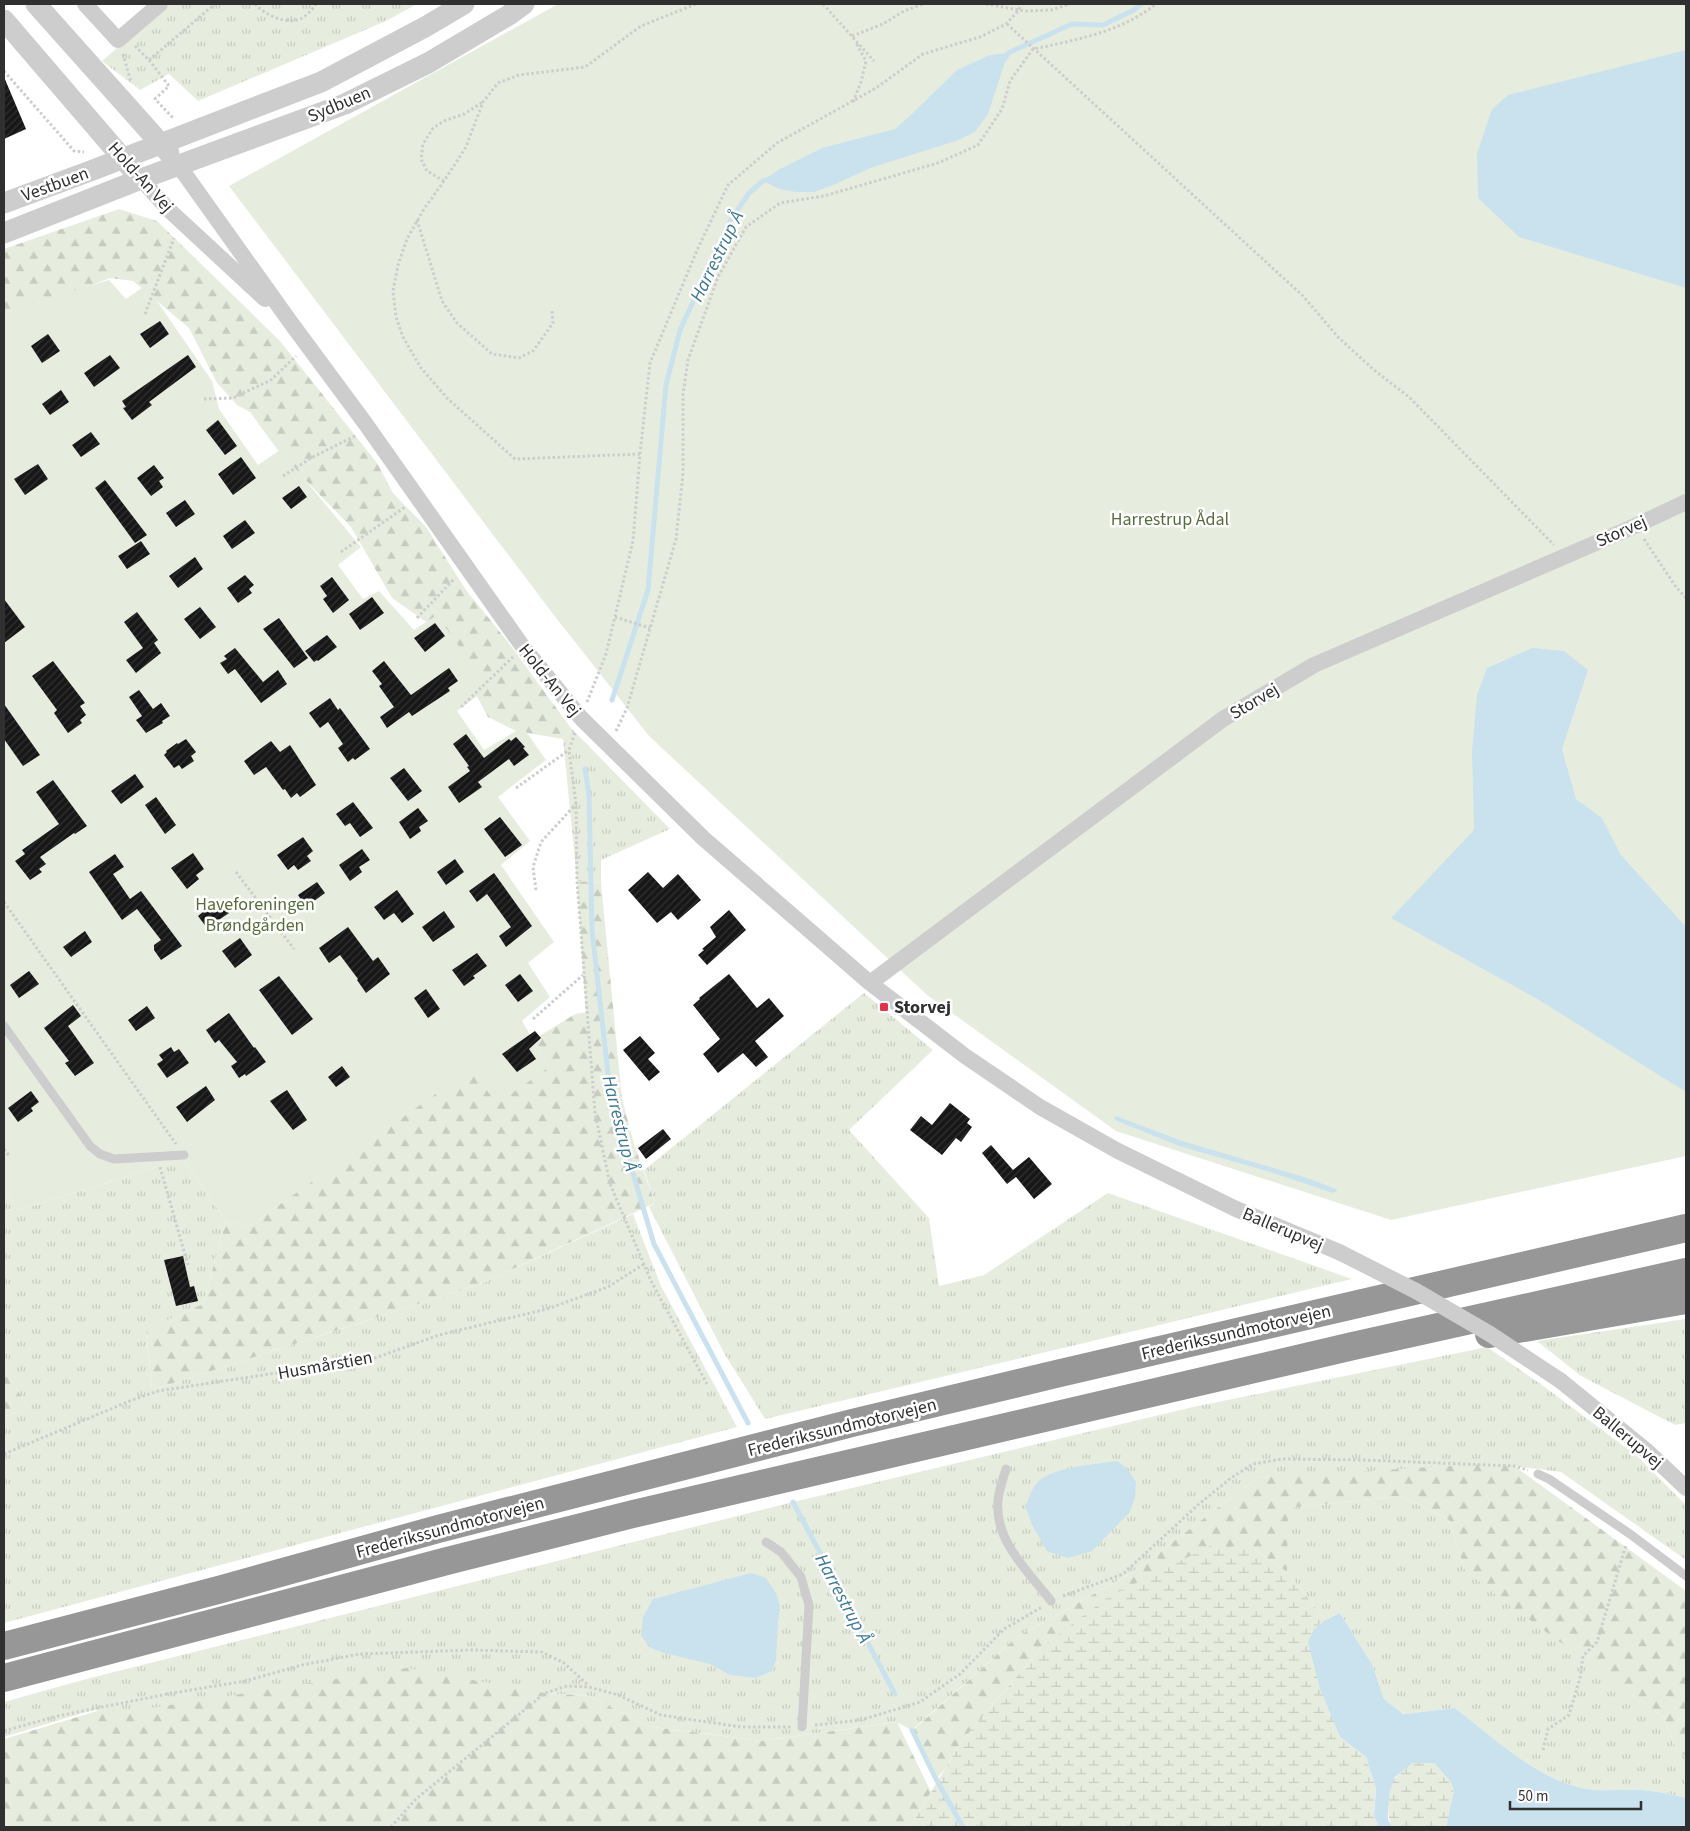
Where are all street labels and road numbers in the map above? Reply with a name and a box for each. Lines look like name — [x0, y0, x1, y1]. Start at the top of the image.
street label: Sydbuen — [304, 80, 375, 129]
street label: Hold-An Vej — [102, 137, 179, 218]
street label: Vestbuen — [18, 161, 92, 208]
street label: Storvej — [1592, 509, 1651, 554]
street label: Hold-An Vej — [512, 639, 587, 722]
street label: Storvej — [1225, 677, 1283, 726]
street label: Ballerupvej — [1239, 1201, 1327, 1258]
street label: Frederikssundmotorvejen — [1139, 1298, 1333, 1366]
street label: Husmårstien — [276, 1345, 374, 1386]
street label: Frederikssundmotorvejen — [745, 1392, 939, 1463]
street label: Ballerupvej — [1587, 1400, 1668, 1474]
street label: Frederikssundmotorvejen — [353, 1490, 547, 1565]

